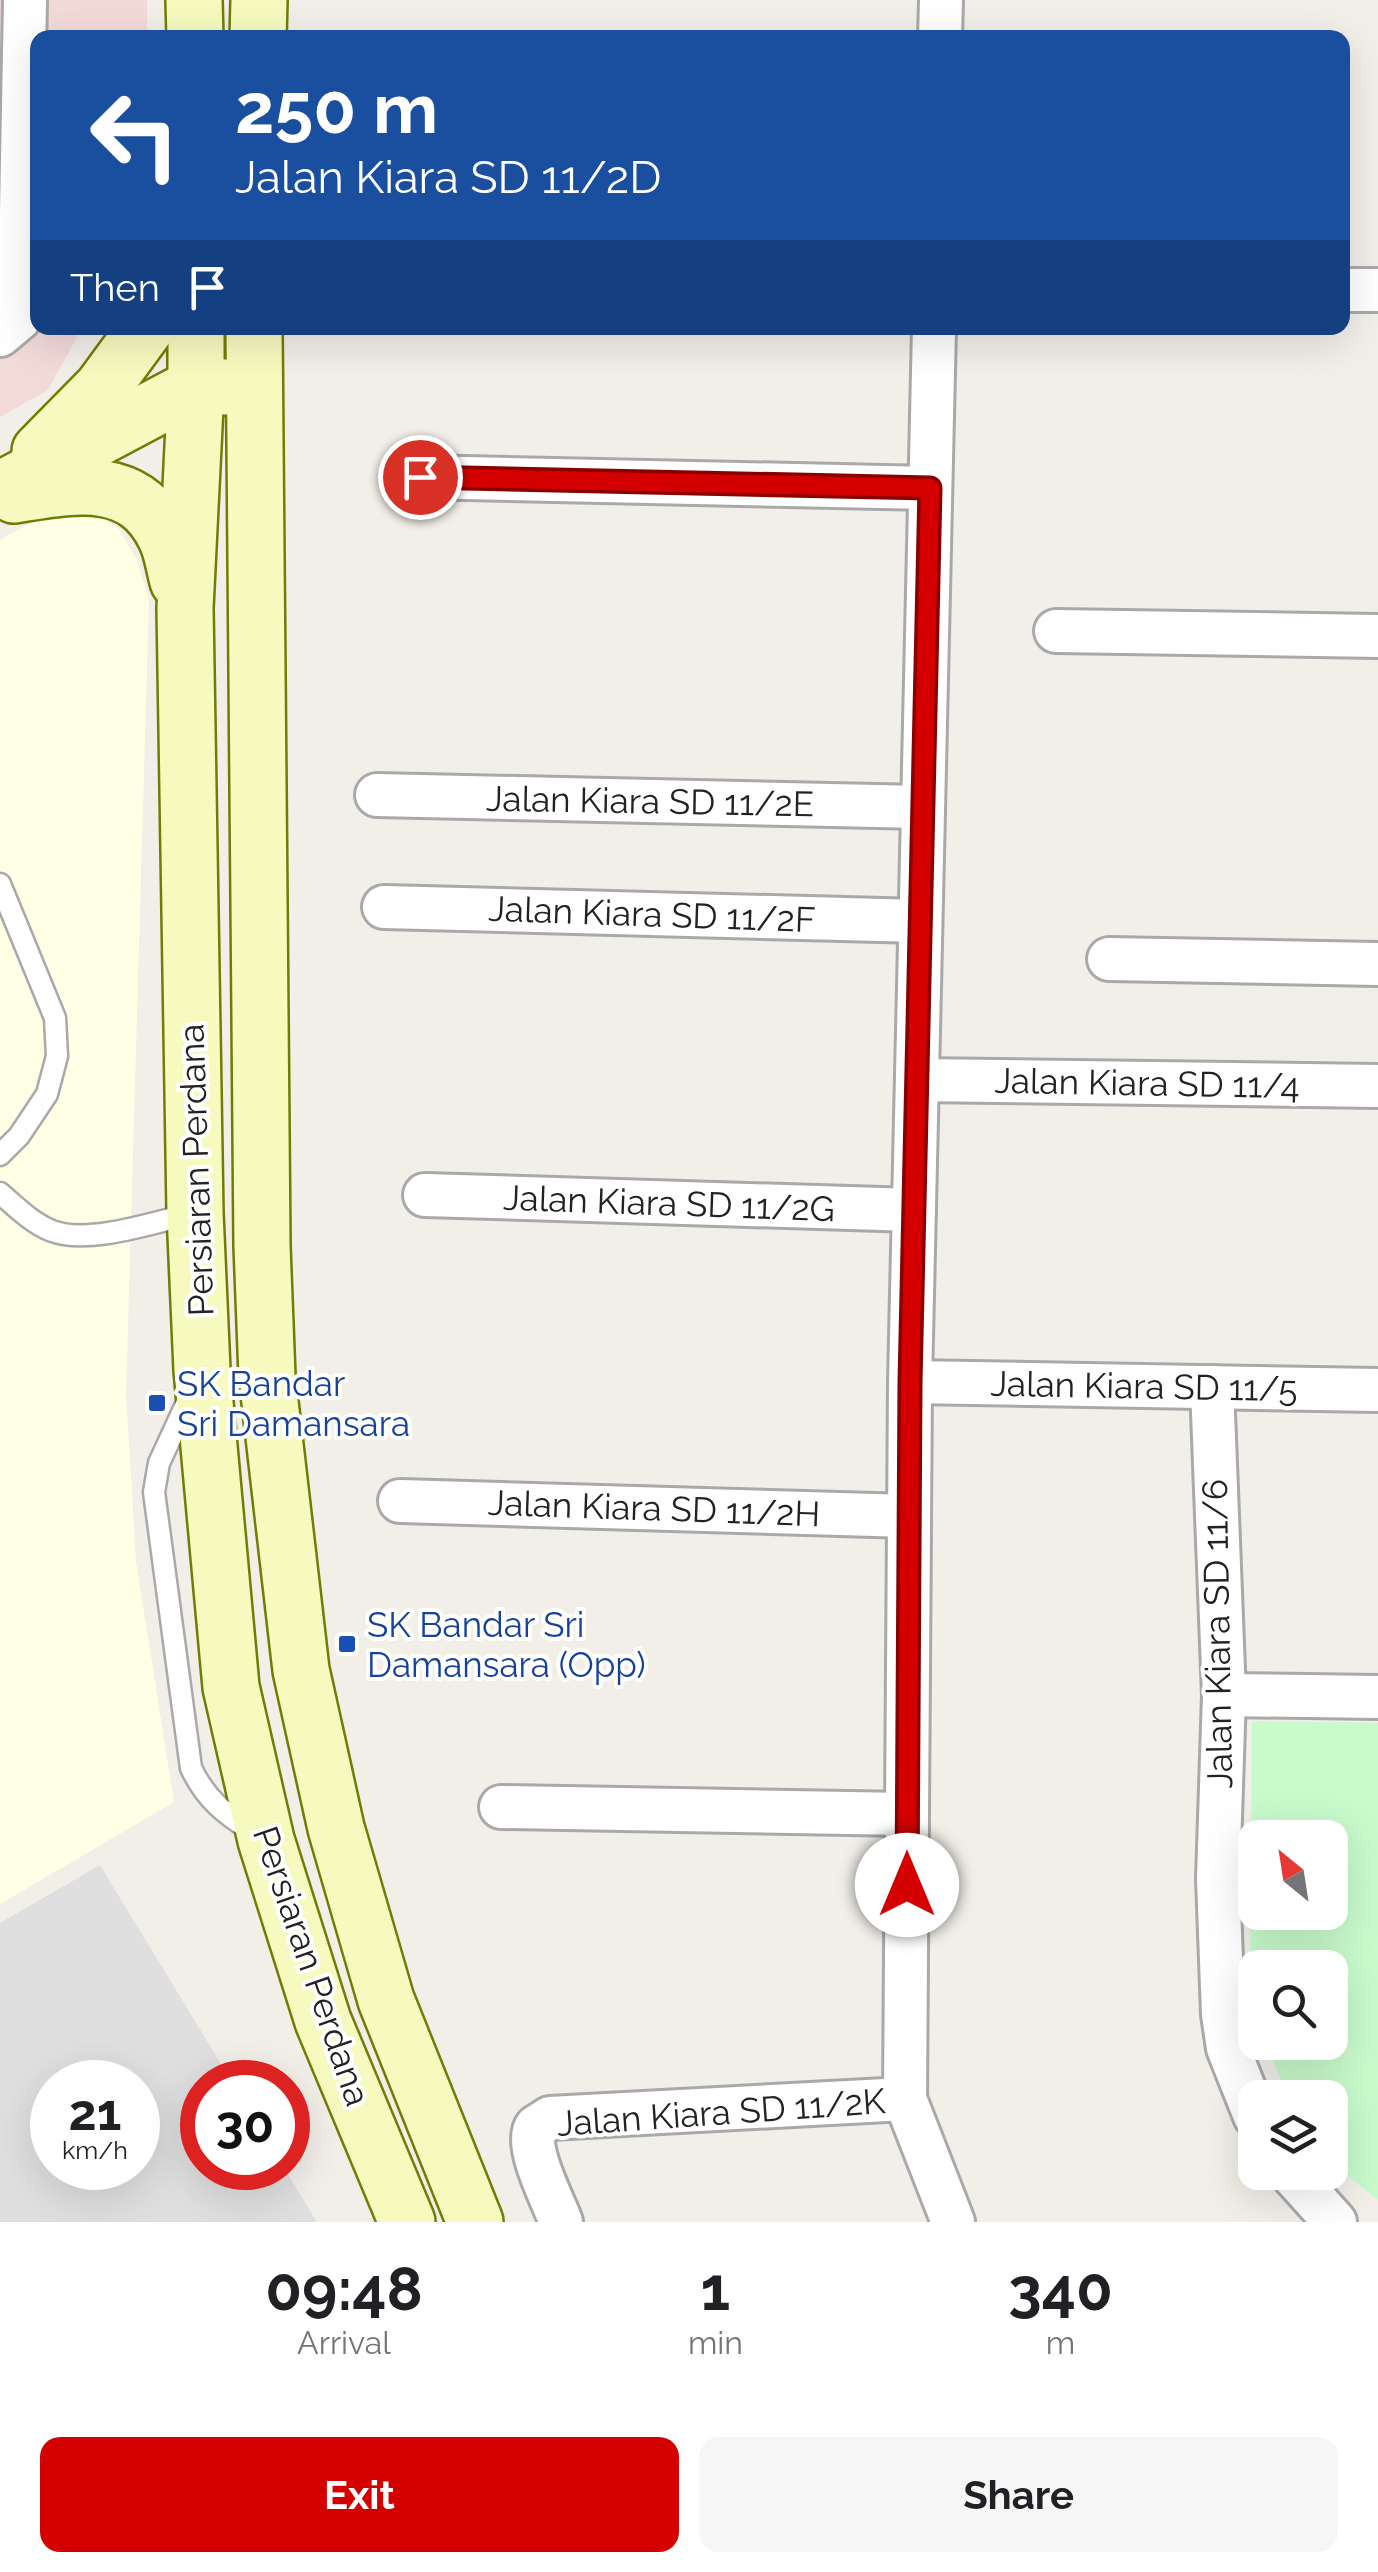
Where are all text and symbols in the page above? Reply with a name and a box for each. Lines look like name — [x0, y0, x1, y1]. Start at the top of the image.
text: 250 m — [235, 67, 438, 149]
icon: left — [70, 70, 200, 200]
text: Jalan Kiara SD 11/2D — [235, 151, 661, 204]
icon: arrive — [180, 260, 235, 315]
text: Then — [70, 265, 160, 310]
pin — [378, 435, 463, 520]
icon: arrive — [393, 450, 448, 505]
street label: Jalan Kiara SD 11/2E — [486, 778, 814, 824]
street label: Jalan Kiara SD 11/2F — [488, 888, 816, 940]
street label: Persiaran Perdana — [170, 1023, 222, 1317]
street label: Jalan Kiara SD 11/4 — [994, 1060, 1300, 1106]
street label: Jalan Kiara SD 11/2G — [503, 1177, 835, 1229]
place label: SK Bandar Sri Damansara — [177, 1363, 410, 1444]
street label: Jalan Kiara SD 11/5 — [990, 1363, 1298, 1409]
marker: SK Bandar Sri Damansara — [146, 1392, 168, 1414]
street label: Jalan Kiara SD 11/6 — [1194, 1479, 1240, 1789]
street label: Jalan Kiara SD 11/2H — [487, 1482, 821, 1534]
place label: SK Bandar Sri Damansara (Opp) — [367, 1604, 646, 1685]
marker: SK Bandar Sri Damansara (Opp) — [336, 1633, 358, 1655]
north arrow — [1238, 1820, 1348, 1930]
map controls — [1238, 1820, 1348, 2190]
street label: Persiaran Perdana — [245, 1821, 379, 2111]
position arrow — [855, 1833, 959, 1937]
button: search — [1238, 1950, 1348, 2060]
speed limit sign: 30 — [180, 2060, 310, 2190]
street label: Jalan Kiara SD 11/2K — [555, 2080, 887, 2144]
button: layers — [1238, 2080, 1348, 2190]
text: 21 — [69, 2083, 121, 2142]
text: km/h — [62, 2135, 128, 2165]
text: 09:48 — [265, 2254, 423, 2324]
text: 1 — [701, 2254, 730, 2324]
text: 340 — [1008, 2254, 1113, 2324]
text: Arrival — [297, 2324, 391, 2361]
text: min — [688, 2324, 743, 2361]
text: m — [1046, 2324, 1075, 2361]
button: Exit — [40, 2437, 679, 2552]
button: Share — [699, 2437, 1338, 2552]

